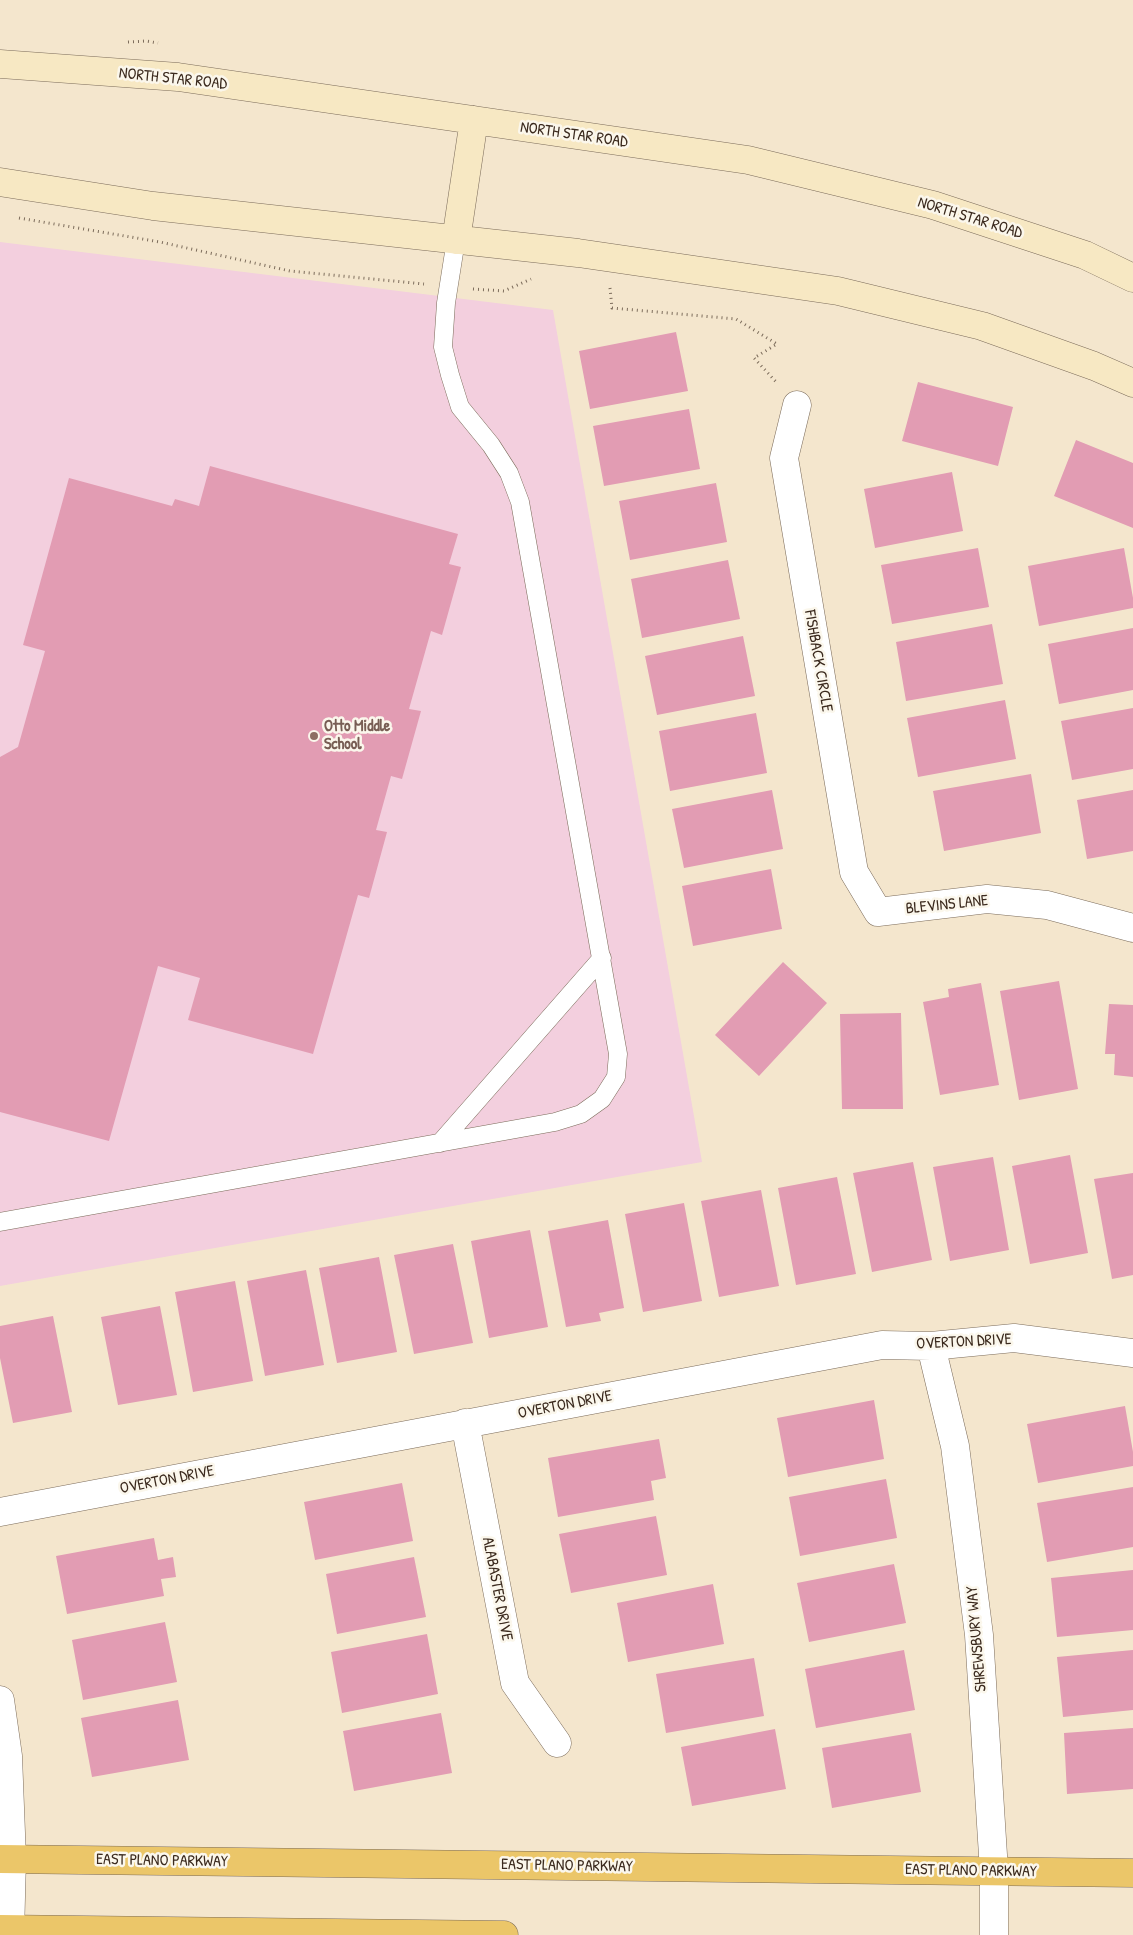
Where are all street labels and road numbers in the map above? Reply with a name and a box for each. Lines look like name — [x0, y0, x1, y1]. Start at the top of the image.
street label: NORTH STAR ROAD — [118, 64, 228, 94]
street label: NORTH STAR ROAD — [519, 118, 629, 152]
street label: NORTH STAR ROAD — [915, 193, 1025, 243]
street label: FISHBACK CIRCLE — [800, 609, 836, 713]
street label: BLEVINS LANE — [905, 891, 989, 919]
street label: OVERTON DRIVE — [916, 1330, 1012, 1354]
street label: OVERTON DRIVE — [516, 1386, 614, 1424]
street label: OVERTON DRIVE — [118, 1461, 216, 1499]
street label: ALABASTER DRIVE — [478, 1536, 516, 1642]
street label: SHREWSBURY WAY — [963, 1585, 991, 1693]
street label: EAST PLANO PARKWAY — [96, 1850, 228, 1872]
street label: EAST PLANO PARKWAY — [501, 1855, 633, 1877]
street label: EAST PLANO PARKWAY — [905, 1860, 1037, 1882]

